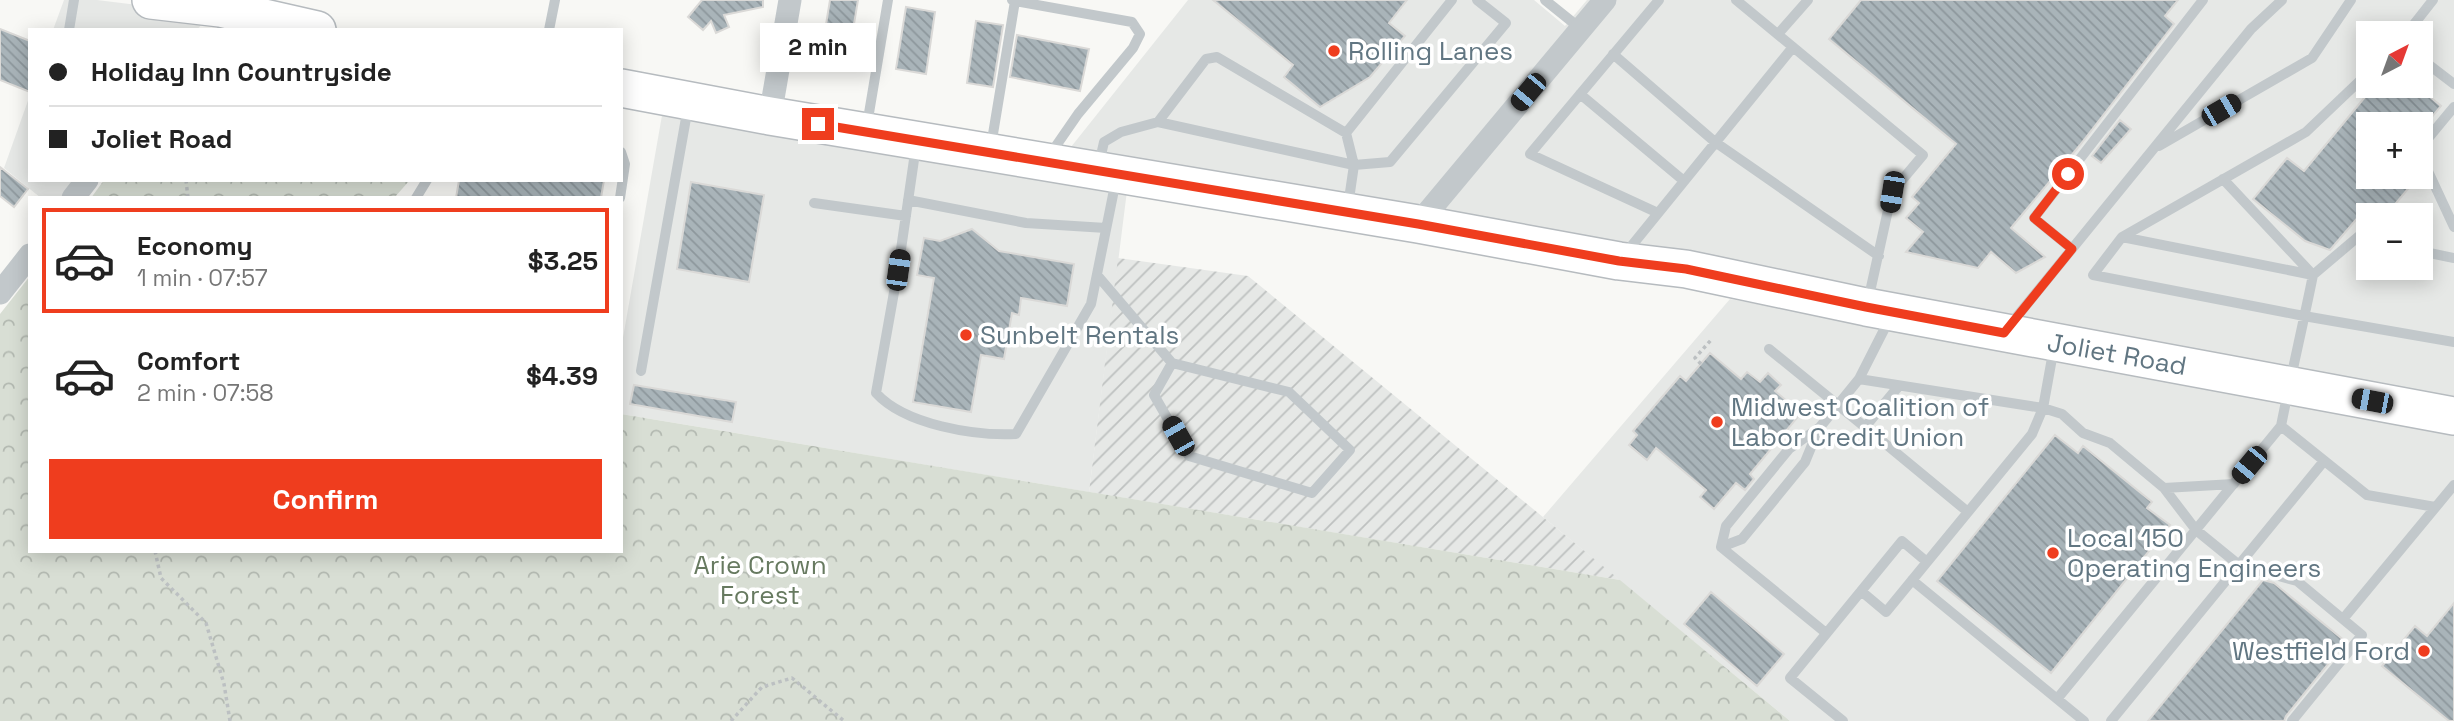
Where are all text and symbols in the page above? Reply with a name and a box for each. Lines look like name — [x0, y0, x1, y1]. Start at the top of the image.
north arrow — [2356, 21, 2432, 98]
map controls — [2356, 21, 2433, 280]
callout: 2 min — [760, 23, 876, 72]
text: 2 min — [788, 32, 848, 62]
place label: Rolling Lanes — [1348, 34, 1513, 68]
marker: Rolling Lanes — [1326, 43, 1342, 59]
text: Holiday Inn Countryside — [91, 55, 392, 89]
car — [1507, 69, 1550, 115]
car — [2198, 90, 2245, 130]
route end — [802, 108, 834, 140]
button: + — [2356, 112, 2433, 189]
text: Joliet Road — [91, 122, 232, 156]
route start — [2052, 158, 2084, 190]
car — [1879, 170, 1906, 214]
button: − — [2356, 203, 2433, 280]
icon: car — [53, 229, 116, 292]
text: Economy — [137, 229, 253, 263]
text: $3.25 — [528, 244, 598, 278]
car — [885, 248, 912, 292]
text: 1 min · 07:57 — [137, 263, 268, 293]
place label: Sunbelt Rentals — [980, 318, 1179, 352]
street label: Joliet Road — [2045, 325, 2189, 383]
marker: Sunbelt Rentals — [958, 327, 974, 343]
icon: car — [53, 344, 116, 407]
text: Comfort — [137, 344, 240, 378]
text: $4.39 — [526, 359, 598, 393]
text: 2 min · 07:58 — [137, 378, 274, 408]
car — [2350, 387, 2395, 415]
place label: Midwest Coalition of Labor Credit Union — [1731, 390, 1989, 454]
car — [1159, 413, 1198, 459]
marker: Midwest Coalition of Labor Credit Union — [1709, 414, 1725, 430]
car — [2228, 442, 2271, 488]
button: Confirm — [49, 459, 602, 539]
place label: Local 150 Operating Engineers — [2067, 521, 2321, 585]
marker: Local 150 Operating Engineers — [2045, 545, 2061, 561]
park label: Arie Crown Forest — [693, 548, 827, 612]
place label: Westfield Ford — [2232, 634, 2410, 668]
marker: Westfield Ford — [2416, 643, 2432, 659]

